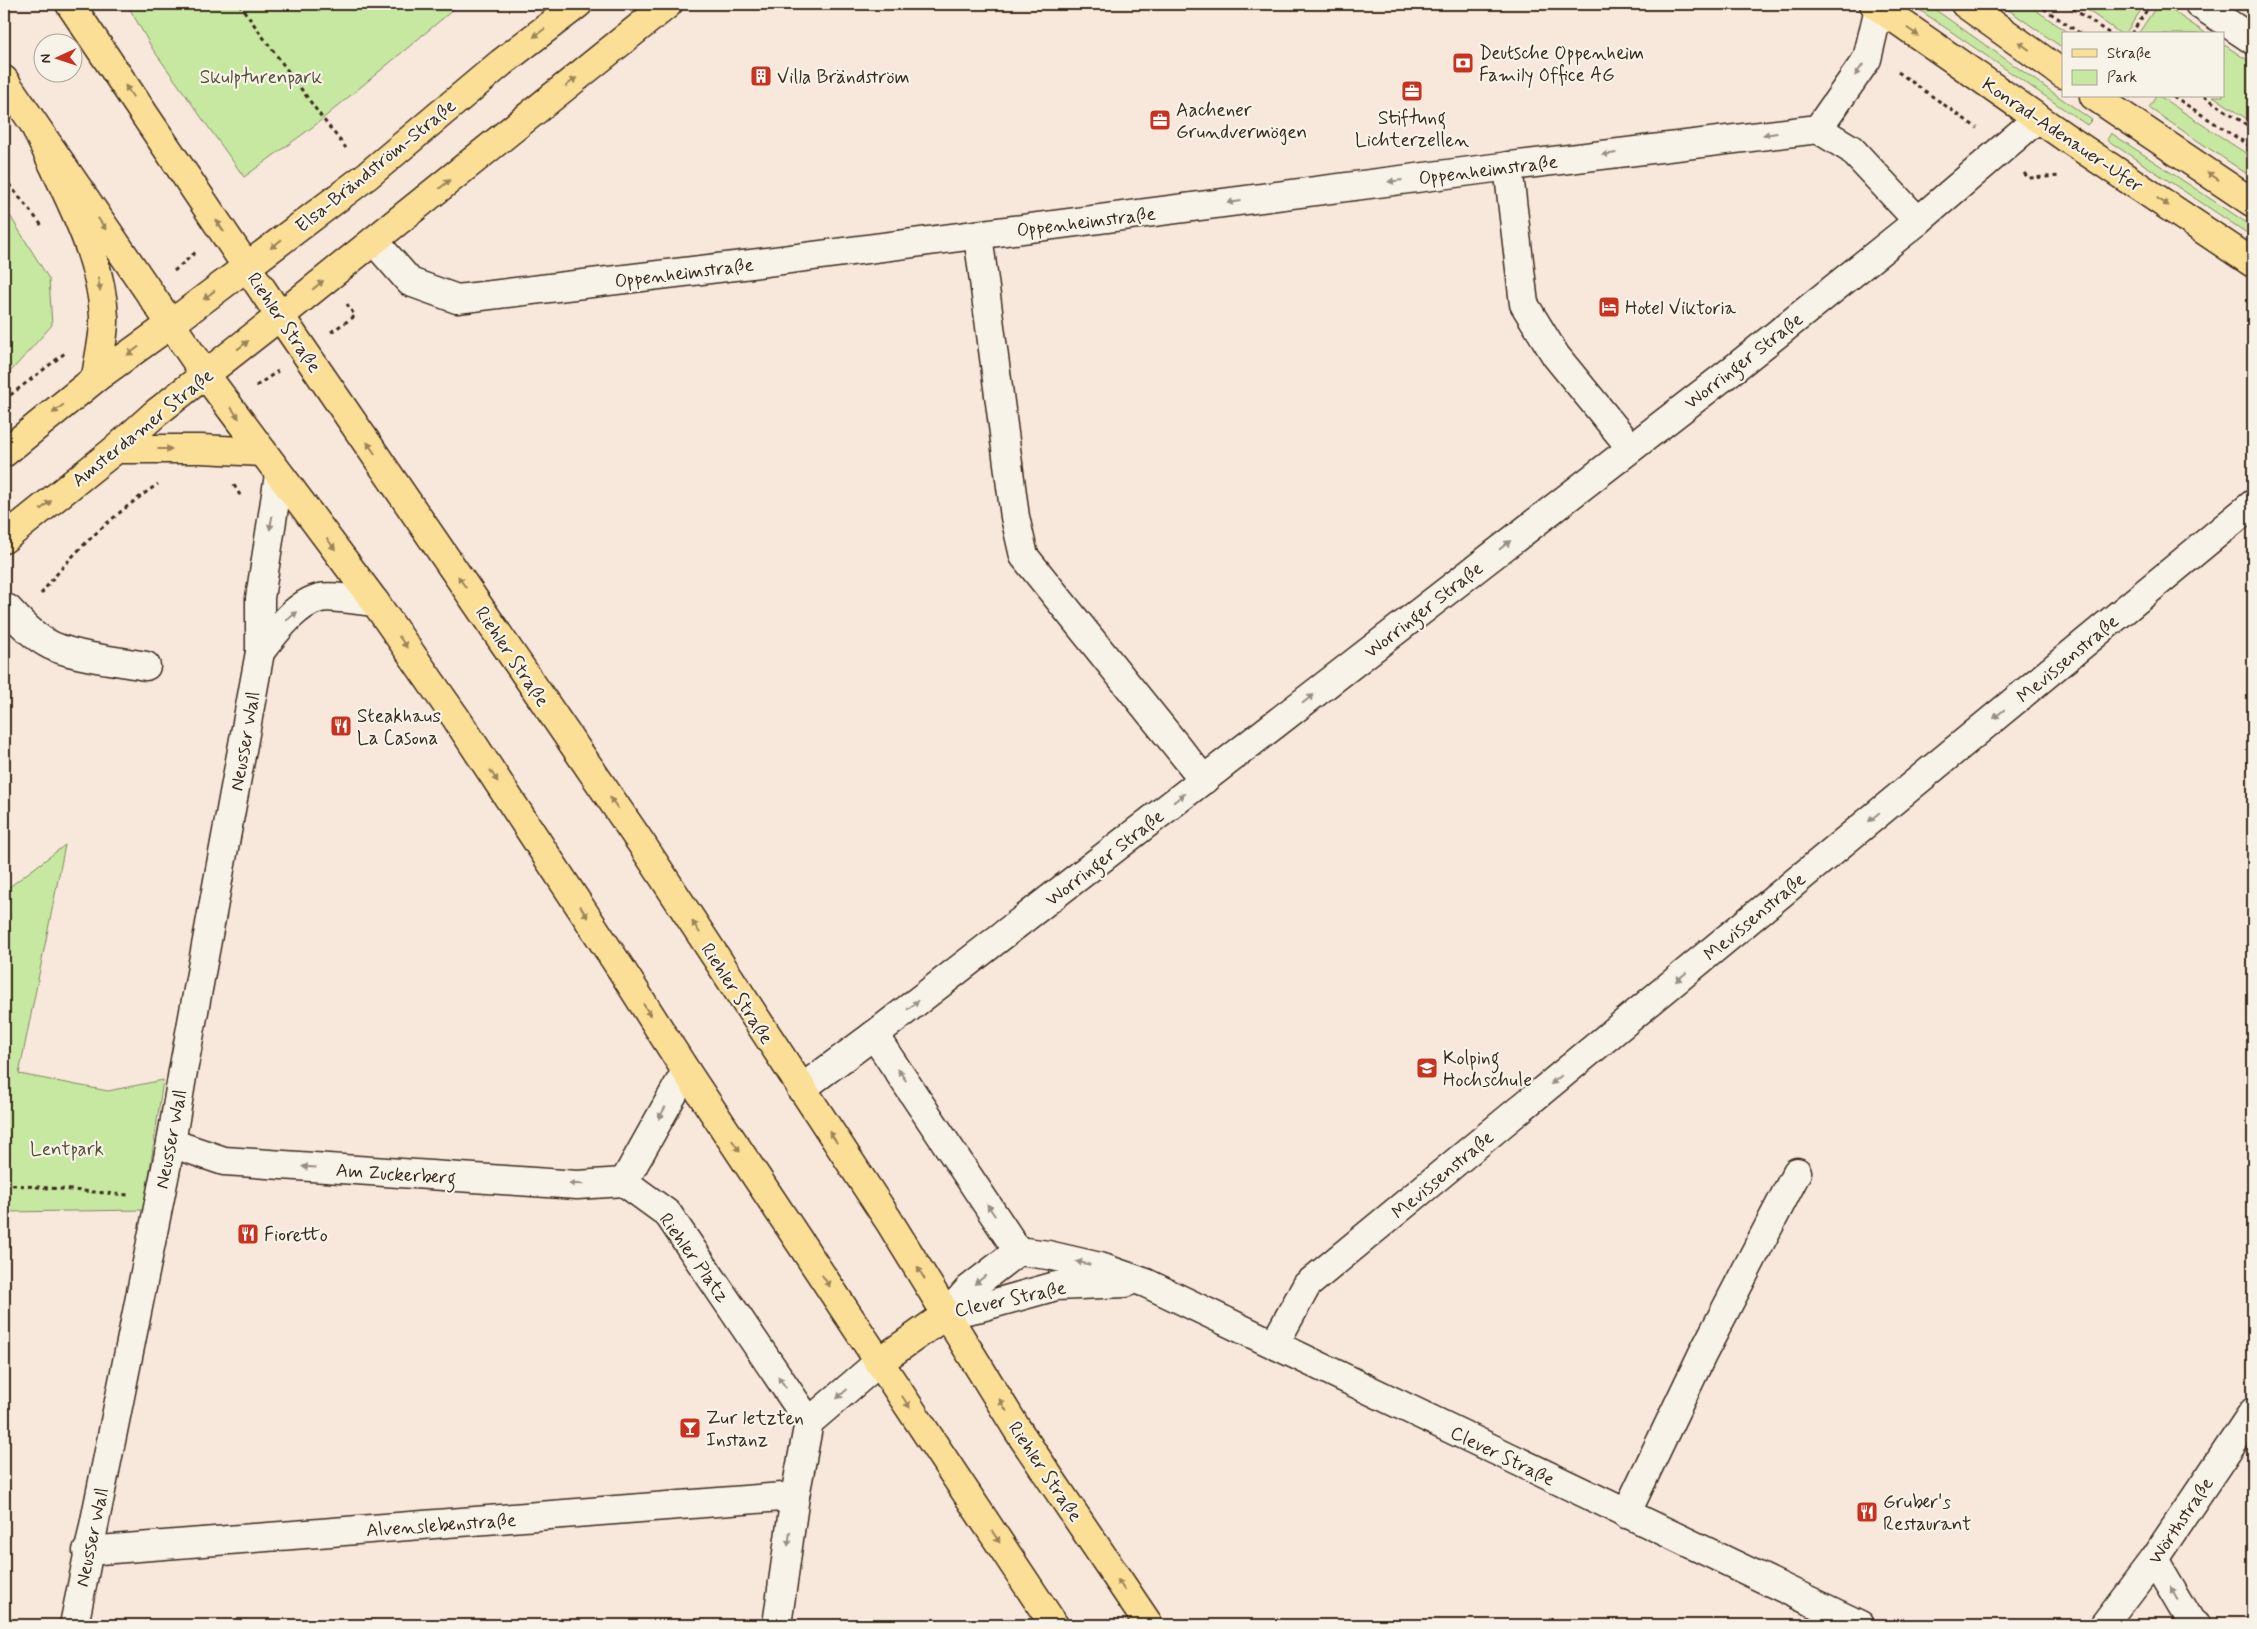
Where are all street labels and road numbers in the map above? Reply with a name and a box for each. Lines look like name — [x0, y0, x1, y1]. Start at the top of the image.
street label: Konrad-Adenauer-Ufer — [1977, 72, 2148, 198]
street label: Elsa-Brändström-Straße — [290, 94, 461, 239]
street label: Oppenheimstraße — [1417, 150, 1559, 191]
street label: Oppenheimstraße — [1015, 202, 1157, 243]
street label: Oppenheimstraße — [613, 253, 755, 294]
street label: Riehler Straße — [241, 268, 327, 378]
street label: Worringer Straße — [1680, 307, 1810, 418]
street label: Amsterdamer Straße — [67, 363, 219, 493]
street label: Worringer Straße — [1360, 556, 1490, 667]
street label: Riehler Straße — [469, 602, 555, 712]
street label: Mevissenstraße — [2012, 609, 2124, 709]
street label: Neusser Wall — [224, 690, 267, 793]
street label: Worringer Straße — [1041, 804, 1171, 915]
street label: Mevissenstraße — [1699, 867, 1811, 967]
street label: Riehler Straße — [695, 938, 779, 1049]
street label: Neusser Wall — [150, 1088, 193, 1191]
street label: Mevissenstraße — [1387, 1125, 1499, 1225]
street label: Am Zuckerberg — [335, 1158, 457, 1194]
street label: Riehler Platz — [653, 1208, 735, 1308]
street label: Clever Straße — [952, 1275, 1068, 1323]
street label: Riehler Straße — [1002, 1417, 1088, 1527]
street label: Clever Straße — [1446, 1420, 1559, 1492]
street label: Wörthstraße — [2143, 1472, 2220, 1569]
street label: Neusser Wall — [70, 1486, 115, 1589]
street label: Alvenslebenstraße — [365, 1508, 517, 1543]

